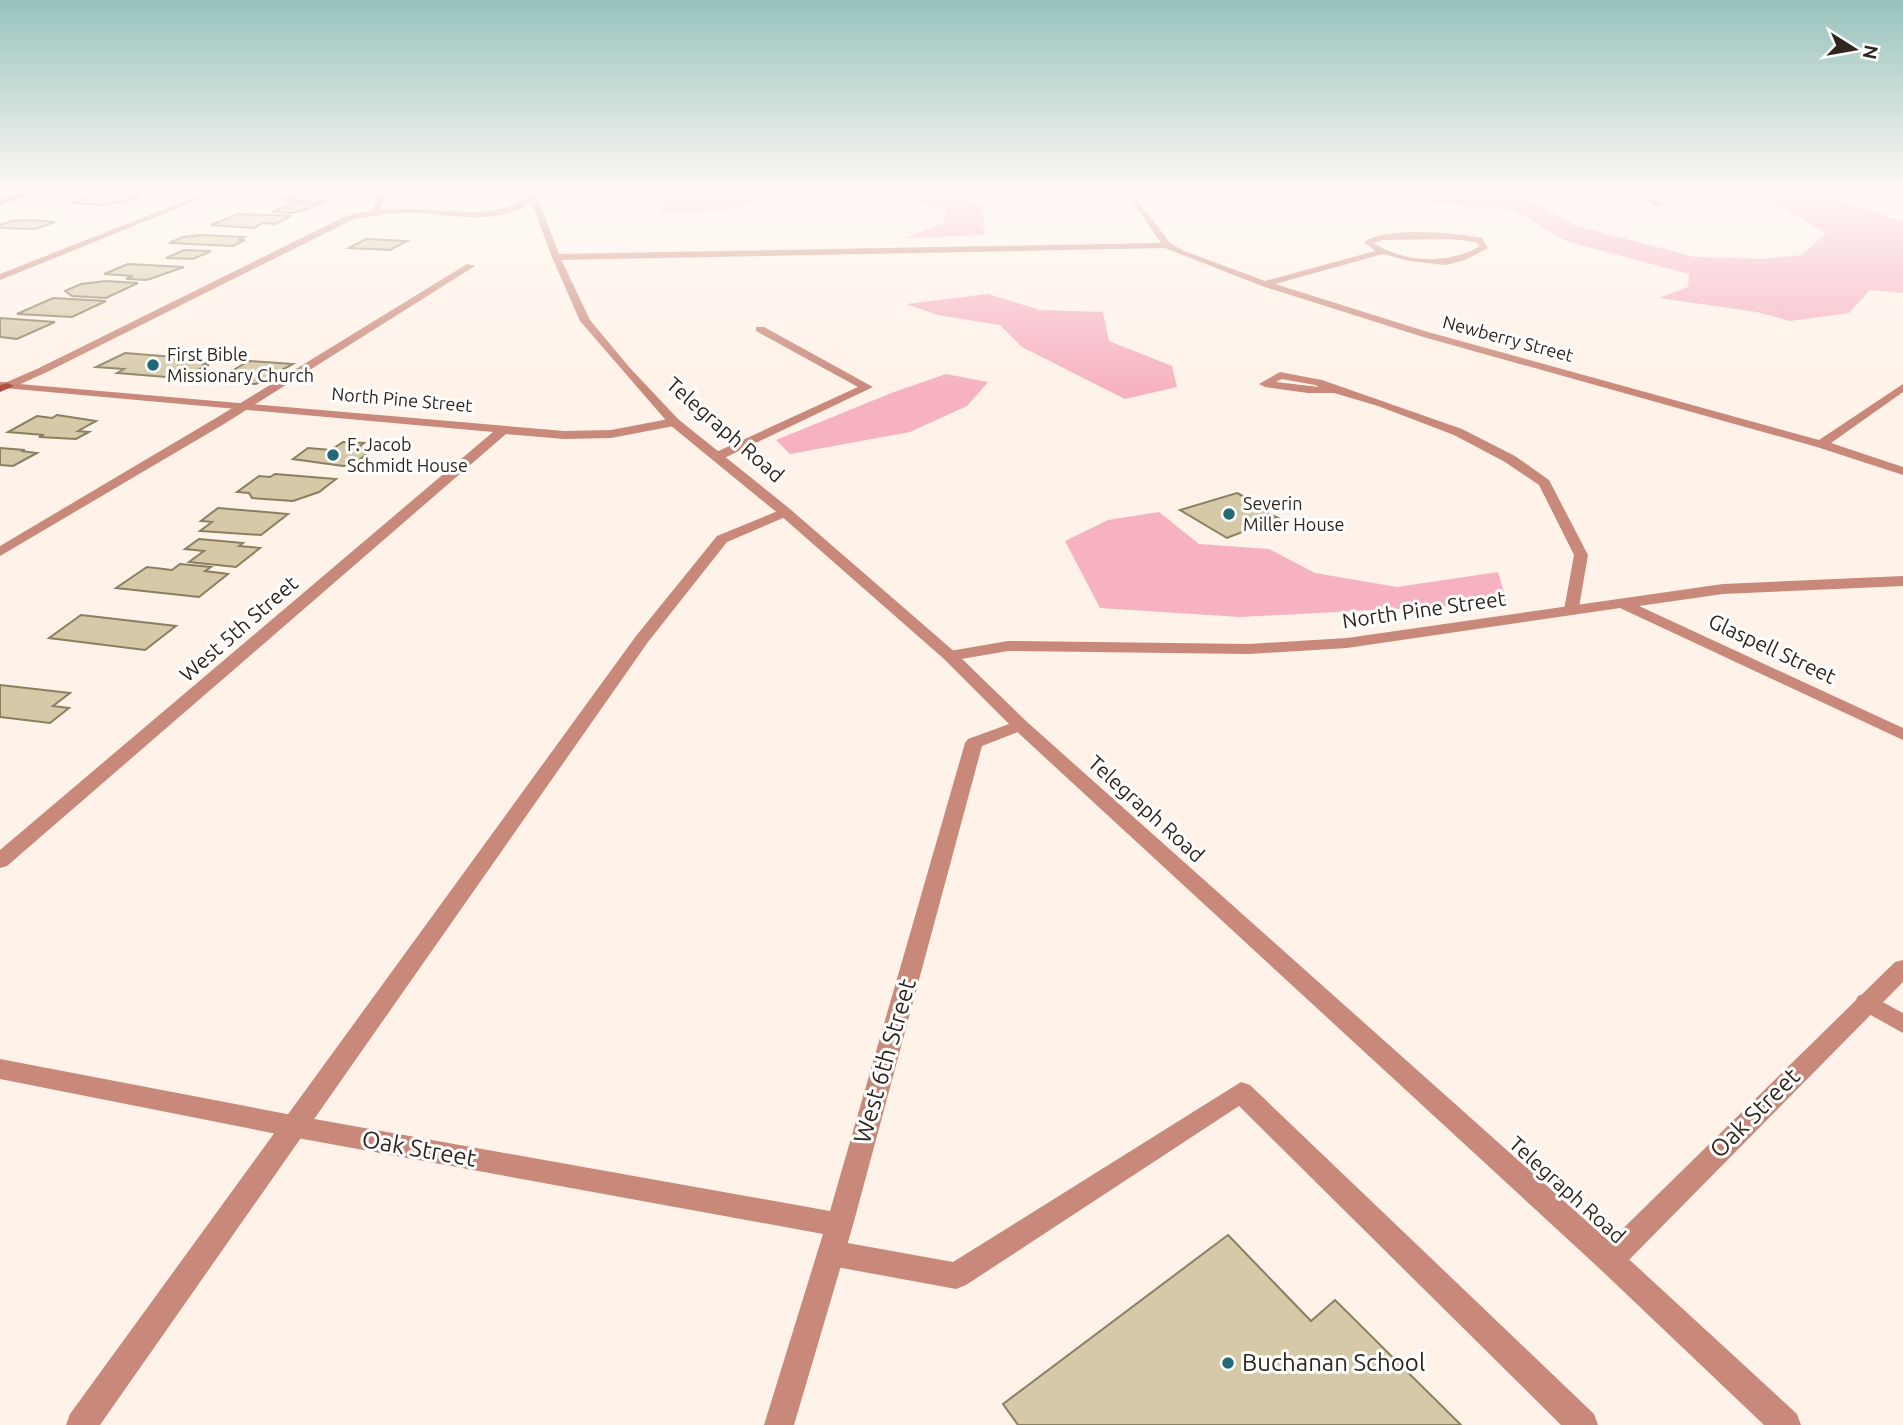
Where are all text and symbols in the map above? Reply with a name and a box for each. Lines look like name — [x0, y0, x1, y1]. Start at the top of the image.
north arrow — [1819, 14, 1889, 84]
text: N — [1859, 43, 1883, 61]
street label: Newberry Street — [1441, 311, 1576, 365]
place label: First Bible Missionary Church — [167, 344, 314, 385]
marker: First Bible Missionary Church — [145, 357, 161, 373]
street label: Telegraph Road — [662, 372, 789, 487]
street label: North Pine Street — [331, 383, 473, 415]
place label: F. Jacob Schmidt House — [347, 434, 468, 475]
marker: F. Jacob Schmidt House — [325, 447, 341, 463]
place label: Severin Miller House — [1243, 493, 1344, 534]
marker: Severin Miller House — [1221, 506, 1237, 522]
street label: West 5th Street — [174, 571, 302, 686]
street label: North Pine Street — [1341, 586, 1507, 632]
street label: Glaspell Street — [1705, 608, 1840, 688]
street label: Telegraph Road — [1084, 750, 1210, 867]
street label: West 6th Street — [848, 975, 921, 1146]
street label: Oak Street — [1704, 1062, 1805, 1163]
street label: Oak Street — [360, 1125, 479, 1172]
street label: Telegraph Road — [1505, 1131, 1631, 1248]
place label: Buchanan School — [1242, 1349, 1425, 1376]
marker: Buchanan School — [1220, 1355, 1236, 1371]

